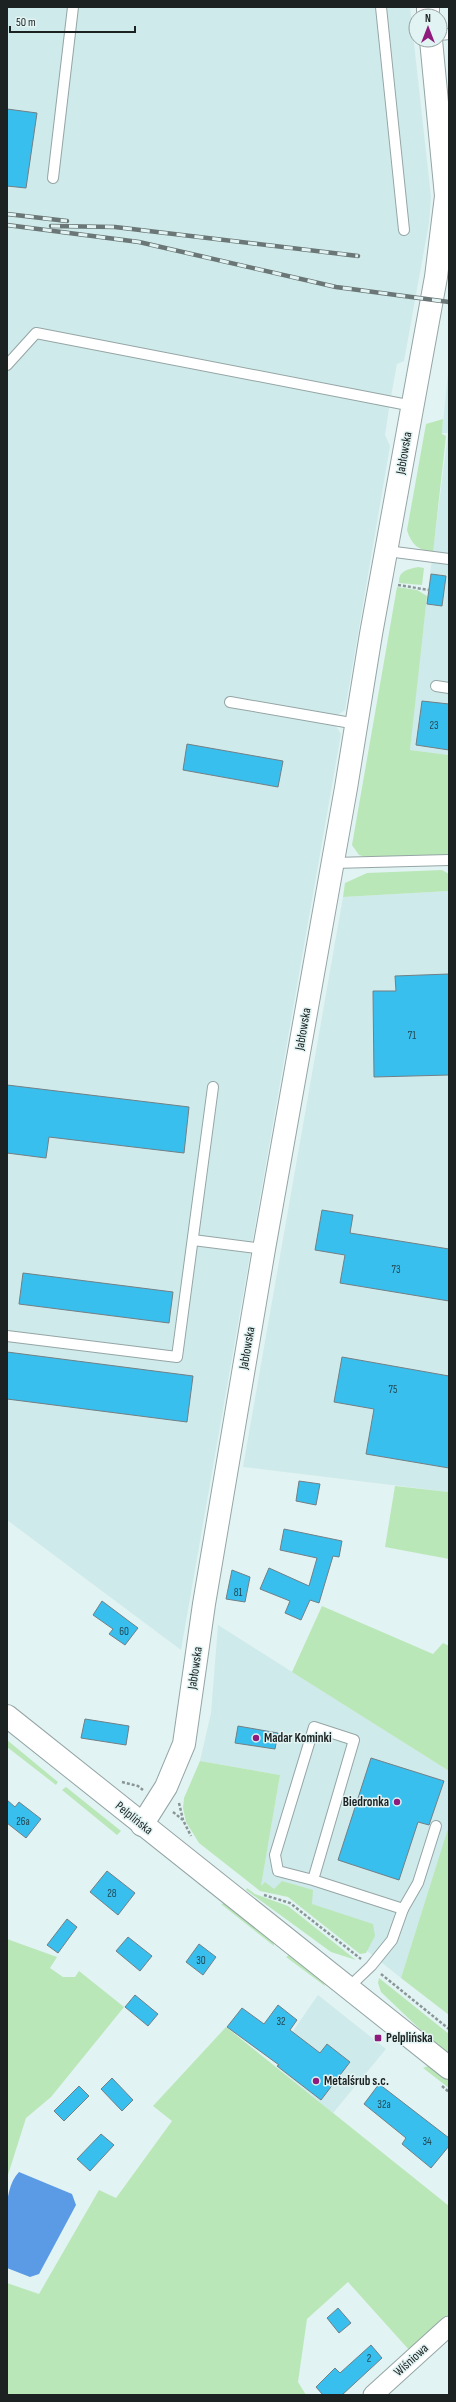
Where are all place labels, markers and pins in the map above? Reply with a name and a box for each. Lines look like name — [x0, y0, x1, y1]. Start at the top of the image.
place label: Madar Kominki — [264, 1730, 332, 1746]
marker: Madar Kominki — [251, 1733, 261, 1743]
place label: Biedronka — [343, 1794, 389, 1810]
marker: Biedronka — [392, 1797, 402, 1807]
place label: Pelplińska — [386, 2030, 433, 2046]
marker: Pelplińska — [373, 2033, 383, 2043]
place label: Metalśrub s.c. — [324, 2073, 389, 2089]
marker: Metalśrub s.c. — [311, 2076, 321, 2086]

